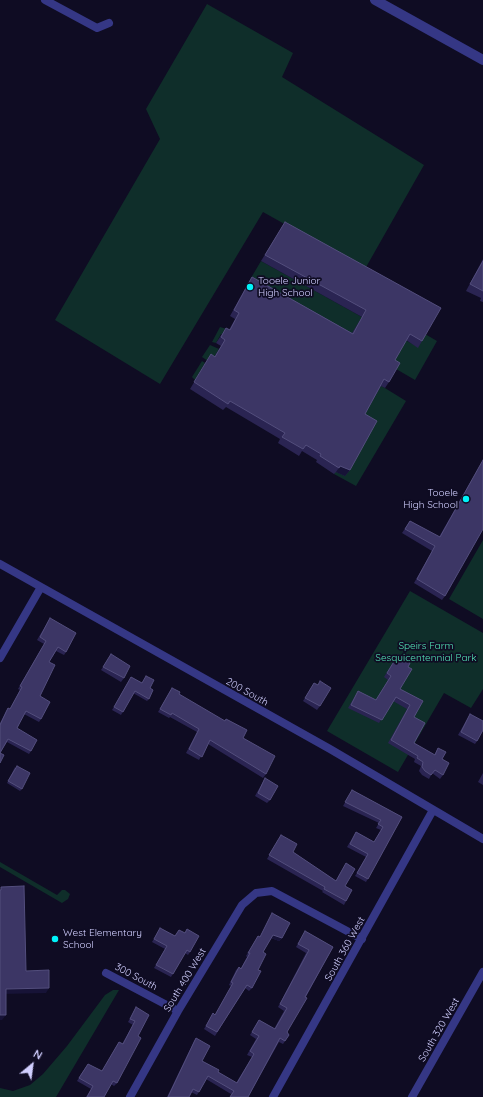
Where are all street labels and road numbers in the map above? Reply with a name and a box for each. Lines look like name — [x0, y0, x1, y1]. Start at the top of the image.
street label: 200 South — [224, 675, 270, 709]
street label: South 360 West — [322, 915, 368, 983]
street label: South 400 West — [161, 946, 209, 1014]
street label: 300 South — [113, 961, 159, 993]
street label: South 320 West — [416, 996, 462, 1064]

